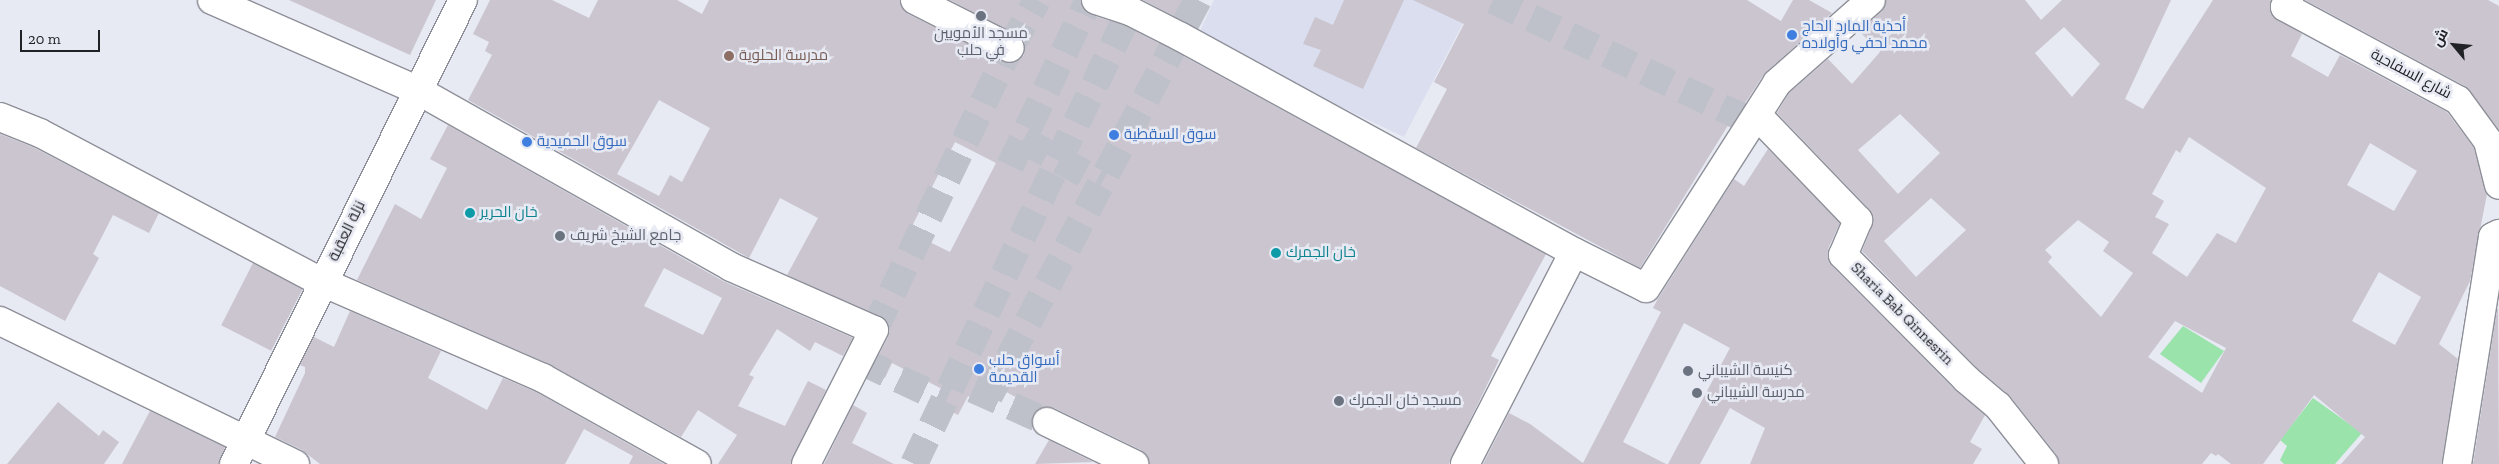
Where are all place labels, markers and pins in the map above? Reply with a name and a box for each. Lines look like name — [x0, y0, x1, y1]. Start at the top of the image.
marker: مسجد الأمويين في حلب — [975, 10, 987, 22]
place label: أحذية المارد الحاج محمد لحفي وأولاده — [1802, 17, 1928, 52]
place label: مسجد الأمويين في حلب — [934, 24, 1028, 59]
marker: أحذية المارد الحاج محمد لحفي وأولاده — [1786, 29, 1798, 41]
place label: مدرسة الحلوية — [739, 47, 828, 65]
marker: مدرسة الحلوية — [723, 50, 735, 62]
place label: سوق السقطية — [1124, 126, 1216, 144]
marker: سوق السقطية — [1108, 129, 1120, 141]
place label: سوق الحميدية — [537, 133, 627, 151]
marker: سوق الحميدية — [521, 136, 533, 148]
place label: خان الحرير — [480, 204, 538, 222]
marker: خان الحرير — [464, 207, 476, 219]
place label: جامع الشيخ شريف — [570, 227, 681, 245]
marker: جامع الشيخ شريف — [554, 230, 566, 242]
place label: خان الجمرك — [1286, 244, 1356, 262]
marker: خان الجمرك — [1270, 247, 1282, 259]
place label: أسواق حلب القديمة — [989, 351, 1060, 386]
place label: كنيسة الشيباني — [1698, 362, 1793, 380]
marker: أسواق حلب القديمة — [973, 363, 985, 375]
marker: كنيسة الشيباني — [1682, 365, 1694, 377]
place label: مدرسة الشيباني — [1707, 384, 1805, 402]
marker: مدرسة الشيباني — [1691, 387, 1703, 399]
place label: مسجد خان الجمرك — [1349, 392, 1462, 410]
marker: مسجد خان الجمرك — [1333, 395, 1345, 407]

